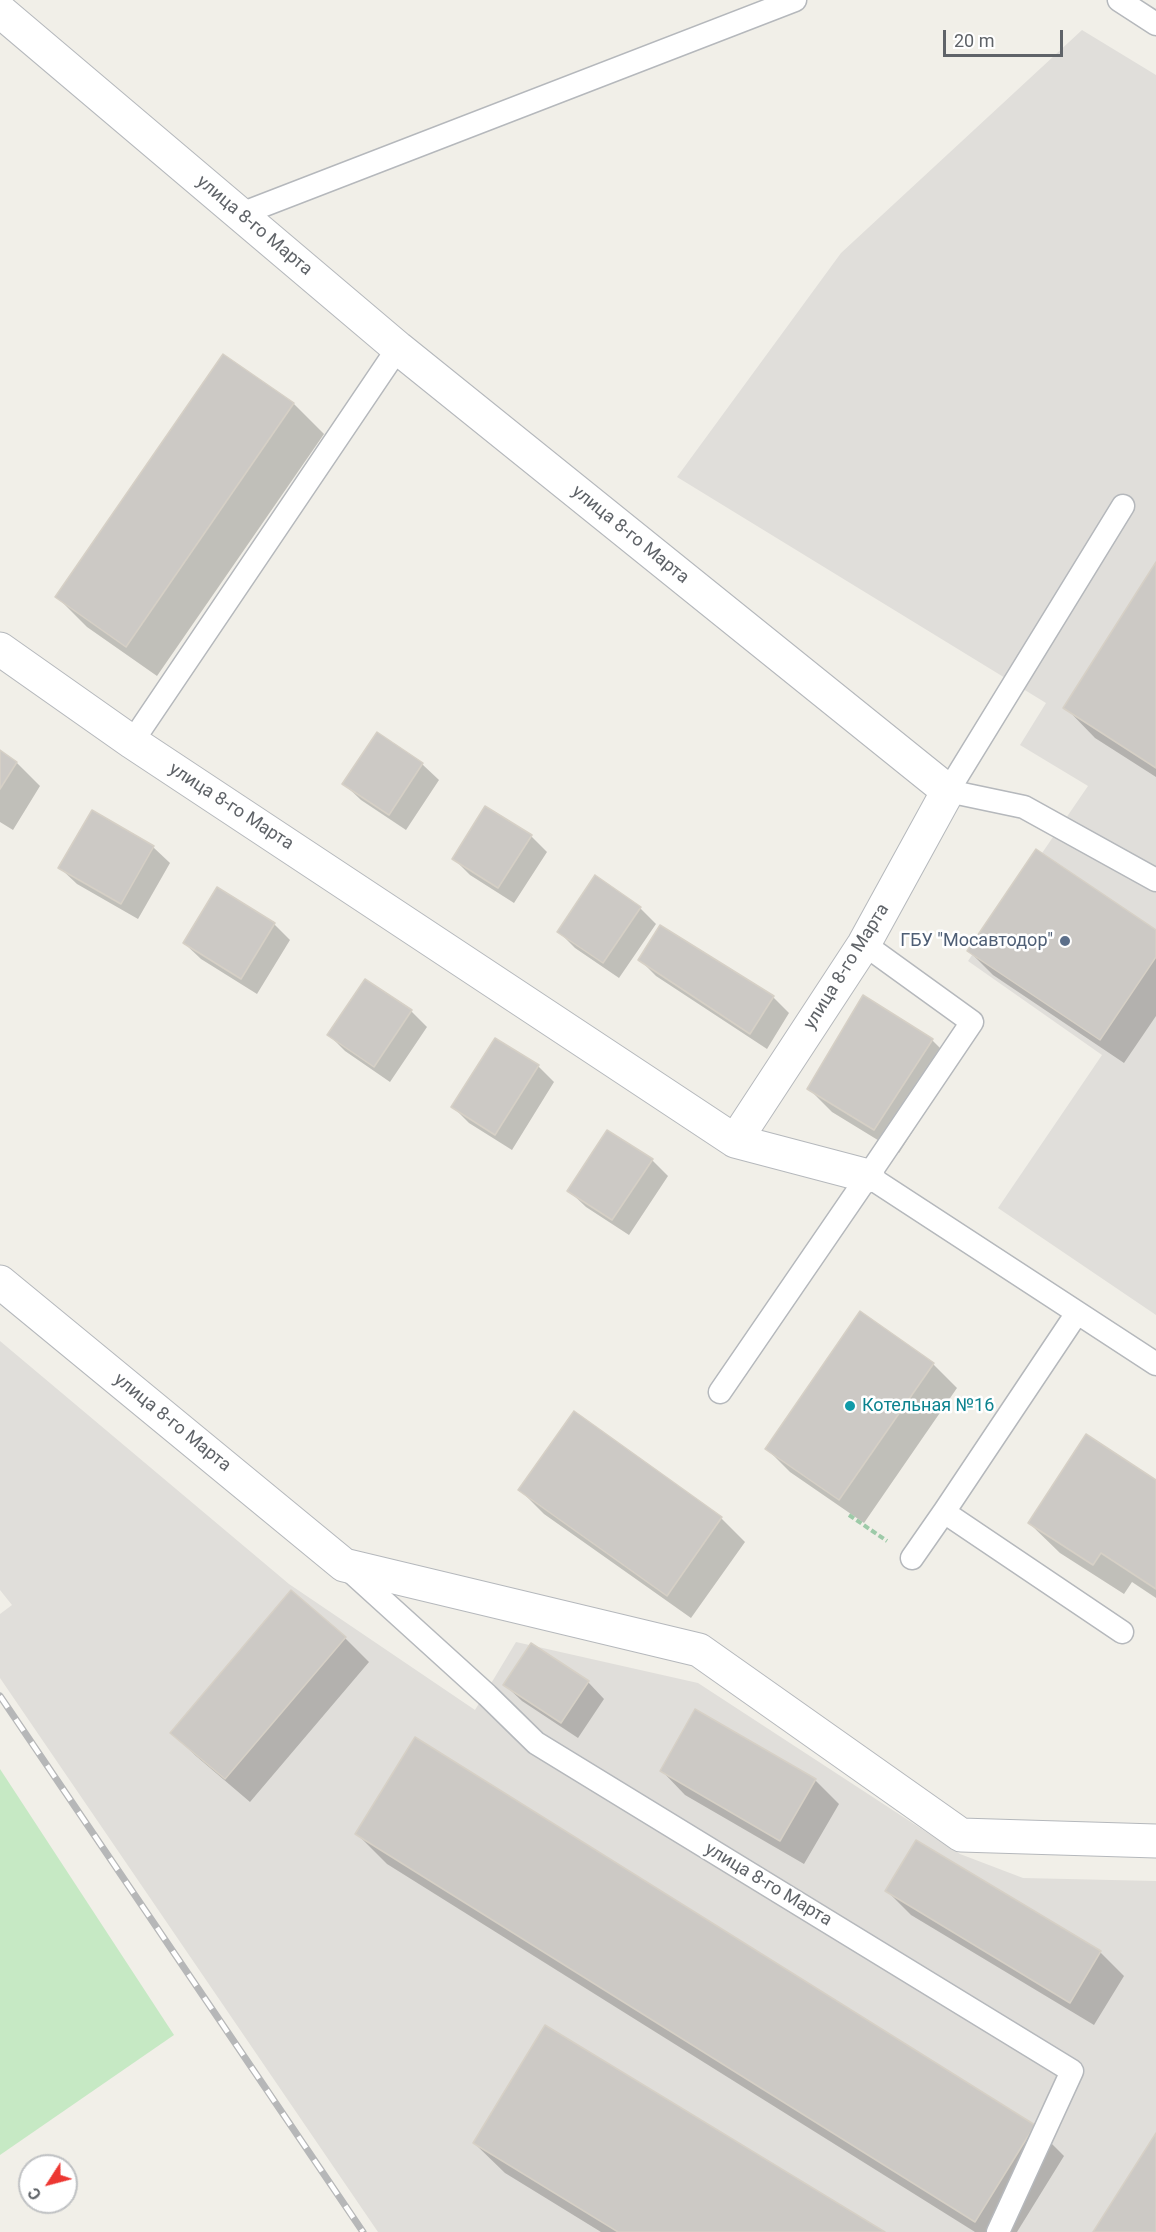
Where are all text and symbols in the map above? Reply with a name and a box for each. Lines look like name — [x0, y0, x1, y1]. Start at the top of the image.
scale bar — [946, 18, 1066, 56]
text: 20 m — [954, 30, 994, 51]
street label: улица 8-го Марта — [192, 171, 316, 281]
street label: улица 8-го Марта — [567, 481, 693, 589]
street label: улица 8-го Марта — [165, 759, 297, 855]
street label: улица 8-го Марта — [800, 900, 894, 1034]
place label: ГБУ "Мосавтодор" — [900, 930, 1053, 952]
marker: ГБУ "Мосавтодор" — [1058, 934, 1072, 948]
street label: улица 8-го Марта — [109, 1369, 235, 1477]
place label: Котельная №16 — [862, 1395, 994, 1417]
marker: Котельная №16 — [843, 1399, 857, 1413]
street label: улица 8-го Марта — [701, 1839, 835, 1931]
north arrow — [18, 2154, 78, 2214]
text: С — [24, 2184, 45, 2204]

